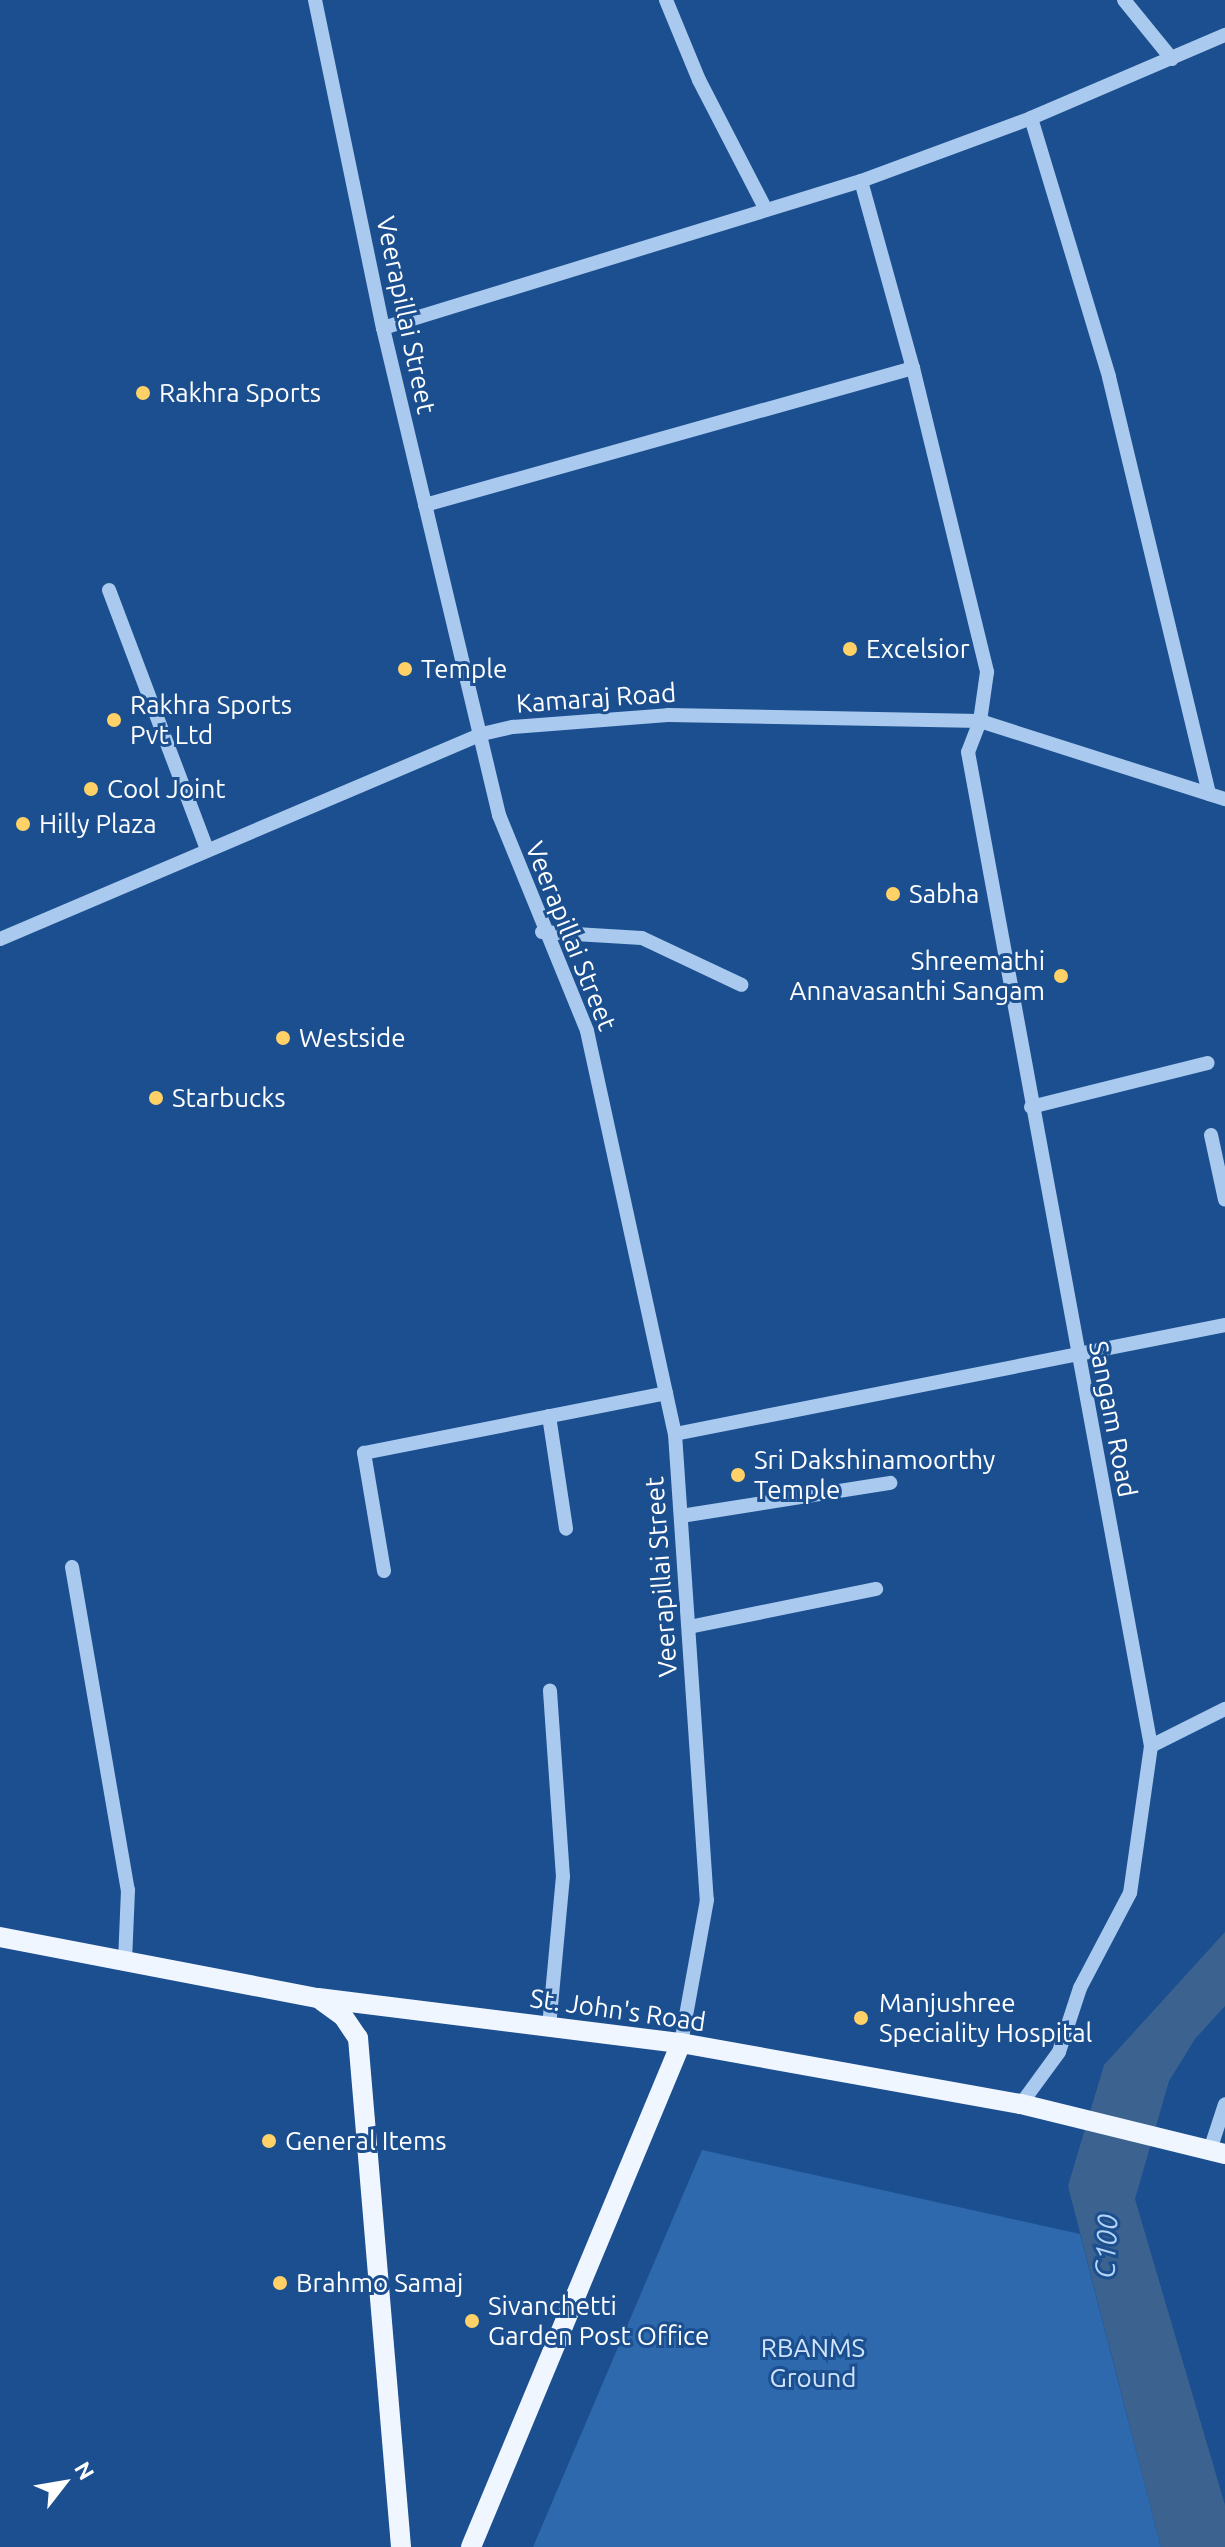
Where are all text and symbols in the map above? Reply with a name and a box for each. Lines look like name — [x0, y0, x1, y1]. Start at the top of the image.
street label: Veerapillai Street — [370, 214, 442, 416]
place label: Rakhra Sports — [159, 377, 321, 409]
marker: Rakhra Sports — [134, 384, 152, 402]
place label: Excelsior — [866, 633, 970, 665]
marker: Excelsior — [841, 640, 859, 658]
place label: Temple — [421, 653, 507, 685]
marker: Temple — [396, 660, 414, 678]
street label: Kamaraj Road — [515, 677, 677, 719]
place label: Rakhra Sports Pvt Ltd — [130, 689, 292, 750]
marker: Rakhra Sports Pvt Ltd — [105, 711, 123, 729]
place label: Cool Joint — [107, 773, 225, 805]
marker: Cool Joint — [82, 780, 100, 798]
place label: Hilly Plaza — [39, 808, 157, 840]
marker: Hilly Plaza — [14, 815, 32, 833]
street label: Veerapillai Street — [519, 837, 623, 1035]
place label: Sabha — [909, 878, 979, 910]
marker: Sabha — [884, 885, 902, 903]
place label: Shreemathi Annavasanthi Sangam — [790, 945, 1045, 1006]
marker: Shreemathi Annavasanthi Sangam — [1052, 967, 1070, 985]
place label: Westside — [299, 1022, 406, 1054]
marker: Westside — [274, 1029, 292, 1047]
place label: Starbucks — [172, 1082, 286, 1114]
marker: Starbucks — [147, 1089, 165, 1107]
street label: Sangam Road — [1083, 1338, 1143, 1500]
place label: Sri Dakshinamoorthy Temple — [754, 1444, 995, 1506]
marker: Sri Dakshinamoorthy Temple — [729, 1466, 747, 1484]
street label: Veerapillai Street — [638, 1476, 684, 1678]
street label: St. John's Road — [528, 1982, 708, 2038]
place label: Manjushree Speciality Hospital — [879, 1987, 1092, 2048]
marker: Manjushree Speciality Hospital — [850, 2007, 872, 2029]
place label: General Items — [285, 2125, 447, 2157]
marker: General Items — [260, 2132, 278, 2150]
water label: C100 — [1088, 2213, 1124, 2279]
place label: Brahmo Samaj — [296, 2267, 463, 2299]
marker: Brahmo Samaj — [271, 2274, 289, 2292]
place label: Sivanchetti Garden Post Office — [488, 2290, 709, 2352]
marker: Sivanchetti Garden Post Office — [463, 2312, 481, 2330]
park label: RBANMS Ground — [761, 2332, 865, 2394]
north arrow — [24, 2443, 104, 2523]
text: N — [70, 2457, 100, 2484]

